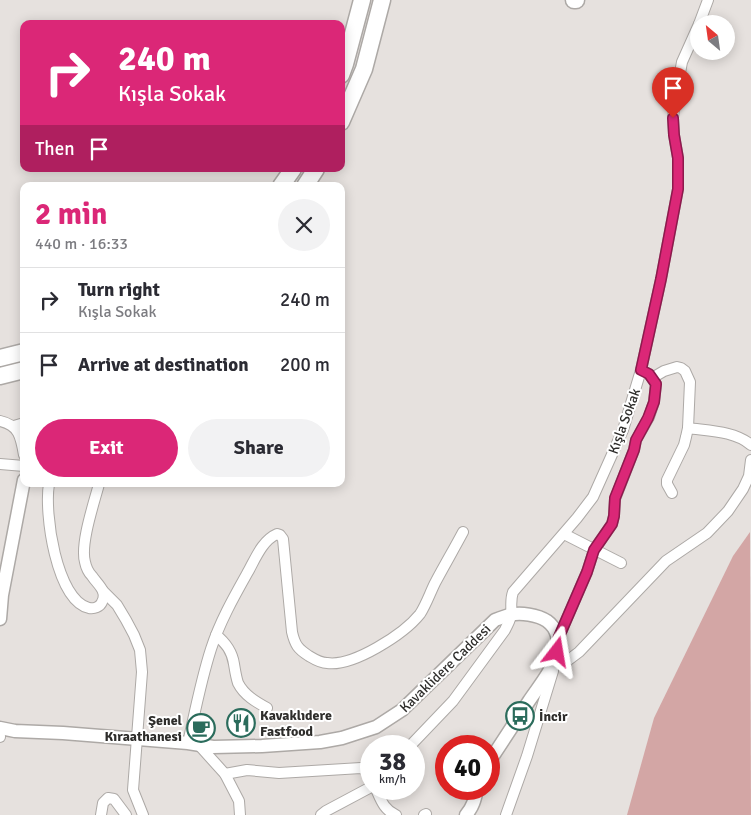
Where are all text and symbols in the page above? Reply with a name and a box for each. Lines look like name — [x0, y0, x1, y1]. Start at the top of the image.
north arrow — [690, 15, 735, 60]
map controls — [690, 15, 735, 60]
text: 240 m — [118, 37, 211, 80]
icon: right — [35, 40, 100, 105]
pin — [652, 67, 694, 118]
icon: arrive — [659, 74, 687, 102]
text: Kışla Sokak — [118, 80, 226, 107]
icon: arrive — [85, 135, 113, 163]
text: Then — [35, 137, 75, 161]
text: 2 min — [35, 196, 107, 233]
button: close — [278, 199, 330, 251]
text: 440 m · 16:33 — [35, 234, 128, 254]
text: Turn right — [78, 278, 160, 302]
icon: right — [35, 286, 63, 314]
text: 240 m — [280, 288, 330, 312]
text: Kışla Sokak — [78, 302, 157, 322]
icon: arrive — [35, 351, 63, 379]
text: Arrive at destination — [78, 353, 249, 377]
text: 200 m — [280, 353, 330, 377]
street label: Kışla Sokak — [605, 386, 644, 456]
button: Exit — [35, 419, 178, 477]
button: Share — [188, 419, 330, 477]
street label: Kavaklidere Caddesi — [396, 621, 494, 716]
position arrow — [530, 625, 582, 677]
bus stop icon: İncir — [505, 701, 535, 731]
place label: Kavaklıdere Fastfood — [260, 707, 332, 740]
restaurant icon: Kavaklıdere Fastfood — [226, 708, 256, 738]
place label: İncir — [539, 708, 568, 725]
place label: Şenel Kıraathanesi — [104, 712, 183, 745]
cafe icon: Şenel Kıraathanesi — [186, 713, 216, 743]
speed limit sign: 40 — [435, 735, 500, 800]
text: 38 — [379, 746, 406, 777]
text: km/h — [379, 772, 406, 787]

